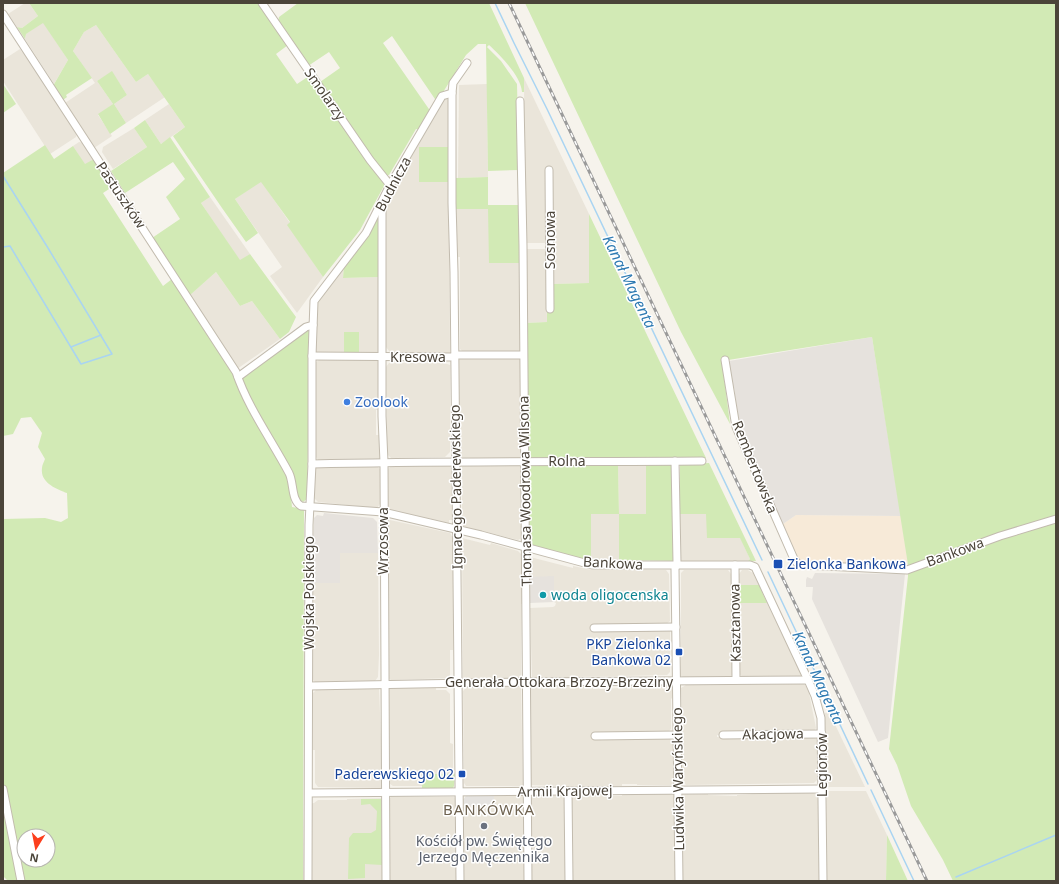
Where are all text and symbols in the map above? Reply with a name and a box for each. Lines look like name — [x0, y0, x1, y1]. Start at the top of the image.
street label: Smolarzy — [300, 64, 351, 125]
street label: Budnicza — [370, 153, 415, 215]
street label: Pastuszków — [92, 158, 151, 232]
street label: Sosnowa — [540, 211, 559, 269]
water label: Kanał Magenta — [599, 232, 661, 332]
street label: Kresowa — [390, 347, 446, 366]
place label: Zoolook — [355, 392, 408, 411]
street label: Thomasa Woodrowa Wilsona — [513, 396, 536, 586]
marker: Zoolook — [342, 397, 352, 407]
street label: Ignacego Paderewskiego — [445, 404, 466, 570]
street label: Rembertowska — [728, 418, 783, 516]
street label: Rolna — [548, 451, 586, 470]
street label: Wrzosowa — [373, 507, 392, 575]
street label: Bankowa — [923, 532, 986, 571]
street label: Wojska Polskiego — [299, 536, 318, 650]
street label: Bankowa — [582, 551, 644, 574]
place label: Zielonka Bankowa — [787, 554, 906, 573]
marker: Zielonka Bankowa — [772, 558, 784, 570]
street label: Kasztanowa — [724, 584, 745, 662]
place label: woda oligocenska — [551, 585, 669, 604]
marker: woda oligocenska — [538, 590, 548, 600]
water label: Kanał Magenta — [788, 627, 850, 728]
place label: PKP Zielonka Bankowa 02 — [586, 634, 671, 669]
marker: PKP Zielonka Bankowa 02 — [674, 647, 684, 657]
street label: Generała Ottokara Brzozy-Brzeziny — [445, 672, 674, 691]
street label: Ludwika Waryńskiego — [667, 707, 688, 851]
street label: Akacjowa — [742, 723, 804, 744]
street label: Legionów — [812, 733, 831, 797]
place label: Paderewskiego 02 — [335, 764, 454, 783]
marker: Paderewskiego 02 — [457, 769, 467, 779]
street label: Armii Krajowej — [517, 780, 613, 801]
district label: BANKÓWKA — [443, 799, 535, 819]
marker: Kościół pw. Świętego Jerzego Męczennika — [479, 821, 489, 831]
north arrow — [16, 828, 56, 868]
place label: Kościół pw. Świętego Jerzego Męczennika — [416, 831, 552, 866]
text: N — [28, 850, 40, 867]

